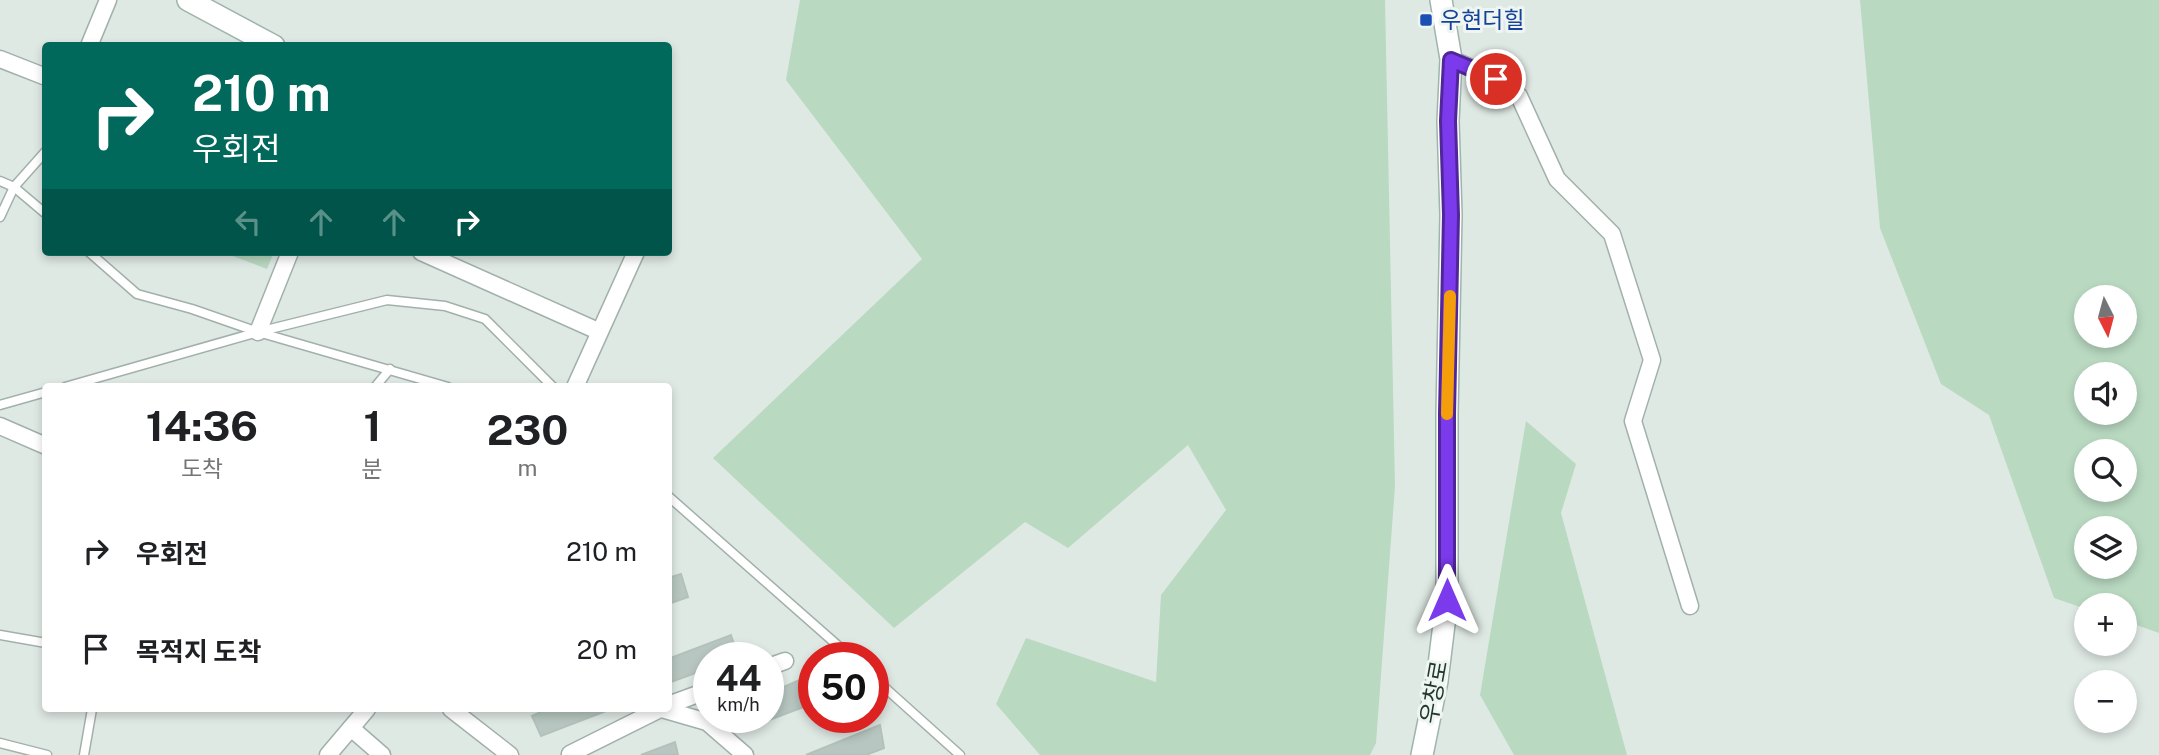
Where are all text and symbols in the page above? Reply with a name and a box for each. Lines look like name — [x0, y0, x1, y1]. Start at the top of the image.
place label: 우현더힐 — [1440, 6, 1525, 33]
marker: 우현더힐 — [1418, 12, 1434, 28]
pin — [1466, 49, 1526, 109]
icon: arrive — [1477, 60, 1515, 98]
text: 210 m — [192, 64, 331, 122]
icon: right — [77, 70, 168, 161]
text: 우회전 — [192, 130, 280, 167]
icon: left — [229, 203, 267, 241]
icon: ahead — [302, 203, 340, 241]
icon: ahead — [375, 203, 413, 241]
icon: right — [448, 203, 486, 241]
north arrow — [2074, 285, 2137, 348]
map controls — [2074, 285, 2137, 733]
button: sound — [2074, 362, 2137, 425]
text: 14:36 — [146, 401, 258, 450]
text: 1 — [363, 401, 381, 450]
text: 230 — [487, 405, 568, 454]
button: search — [2074, 439, 2137, 502]
text: m — [518, 454, 537, 481]
text: 도착 — [181, 455, 223, 482]
text: 분 — [362, 455, 383, 482]
button: layers — [2074, 516, 2137, 579]
icon: right — [77, 532, 115, 570]
text: 210 m — [566, 536, 637, 567]
text: 우회전 — [136, 538, 208, 569]
position arrow — [1410, 563, 1484, 637]
button: + — [2074, 593, 2137, 656]
icon: arrive — [77, 630, 115, 668]
text: 20 m — [577, 634, 637, 665]
text: 목적지 도착 — [136, 636, 261, 667]
speed limit sign: 50 — [798, 642, 889, 733]
text: 44 — [716, 658, 761, 699]
street label: 우창로 — [1415, 658, 1452, 726]
button: − — [2074, 670, 2137, 733]
text: km/h — [717, 694, 760, 715]

